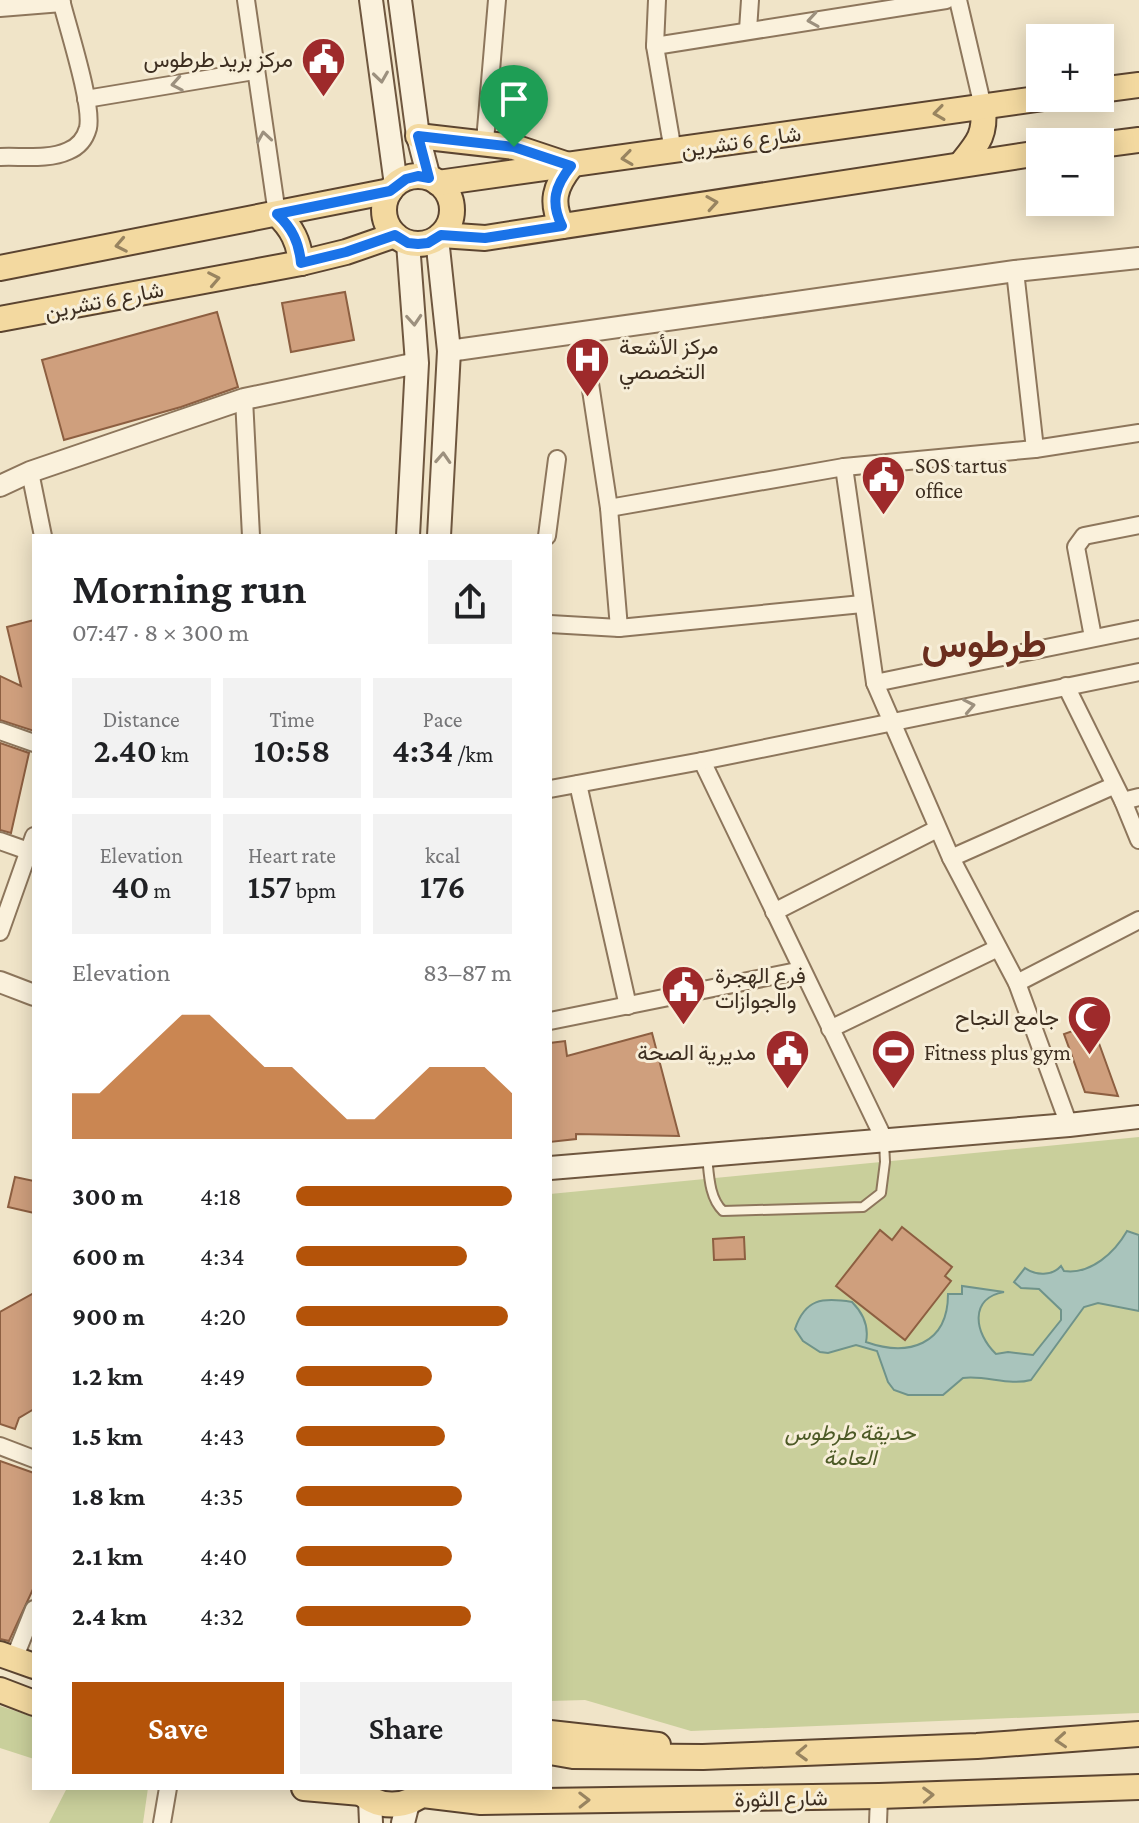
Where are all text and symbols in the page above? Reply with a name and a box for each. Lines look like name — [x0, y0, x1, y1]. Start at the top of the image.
one-way arrow — [807, 11, 820, 28]
map controls — [1026, 24, 1114, 216]
button: + — [1026, 24, 1114, 112]
public building icon: مركز بريد طرطوس — [300, 35, 348, 98]
place label: مركز بريد طرطوس — [144, 47, 293, 73]
pin — [480, 65, 548, 147]
one-way arrow — [372, 70, 389, 84]
one-way arrow — [170, 74, 184, 91]
icon: arrive — [492, 77, 536, 121]
one-way arrow — [933, 104, 946, 121]
street label: شارع 6 تشرين — [679, 121, 803, 164]
button: − — [1026, 128, 1114, 216]
one-way arrow — [257, 130, 274, 143]
one-way arrow — [620, 149, 634, 166]
one-way arrow — [706, 195, 719, 212]
one-way arrow — [115, 236, 128, 253]
one-way arrow — [208, 272, 221, 289]
street label: شارع 6 تشرين — [42, 277, 166, 326]
one-way arrow — [405, 314, 422, 327]
place label: مركز الأشعة التخصصي — [619, 334, 719, 390]
hospital icon: مركز الأشعة التخصصي — [564, 335, 612, 398]
one-way arrow — [434, 451, 451, 464]
place label: SOS tartus office — [915, 453, 1007, 503]
public building icon: SOS tartus office — [860, 454, 908, 517]
button: share — [428, 560, 512, 644]
text: Morning run — [72, 564, 307, 612]
text: 07:47 · 8 × 300 m — [72, 618, 249, 647]
district label: طرطوس — [921, 623, 1047, 668]
one-way arrow — [961, 698, 975, 715]
text: Distance — [103, 707, 180, 732]
text: Time — [269, 707, 315, 732]
text: Pace — [423, 707, 462, 732]
text: 2.40 — [94, 732, 157, 769]
text: 10:58 — [254, 732, 330, 769]
text: 4:34 — [392, 732, 453, 769]
text: km — [157, 742, 189, 767]
text: /km — [453, 742, 493, 767]
text: Elevation — [100, 843, 183, 868]
text: Heart rate — [248, 843, 336, 868]
text: kcal — [425, 843, 460, 868]
text: 40 — [111, 868, 149, 905]
text: 157 — [248, 868, 292, 905]
text: 176 — [420, 868, 466, 905]
text: m — [149, 878, 171, 903]
text: bpm — [292, 878, 336, 903]
text: Elevation — [72, 958, 170, 987]
text: 83–87 m — [423, 958, 512, 987]
place label: فرع الهجرة والجوازات — [715, 963, 806, 1014]
public building icon: فرع الهجرة والجوازات — [660, 964, 708, 1027]
mosque icon: جامع النجاح — [1066, 993, 1114, 1056]
place label: جامع النجاح — [955, 1005, 1059, 1032]
public building icon: مديرية الصحة — [763, 1028, 811, 1091]
sports icon: Fitness plus gym — [869, 1028, 917, 1091]
place label: مديرية الصحة — [637, 1040, 756, 1066]
place label: Fitness plus gym — [924, 1040, 1071, 1065]
text: 300 m — [72, 1182, 143, 1211]
text: 4:18 — [200, 1182, 242, 1211]
text: 600 m — [72, 1242, 145, 1271]
text: 4:34 — [200, 1242, 245, 1271]
text: 900 m — [72, 1302, 145, 1331]
text: 4:20 — [200, 1302, 246, 1331]
text: 1.2 km — [72, 1362, 143, 1391]
text: 4:49 — [200, 1362, 245, 1391]
park label: حديقة طرطوس العامة — [785, 1420, 917, 1470]
text: 1.5 km — [72, 1422, 143, 1451]
text: 4:43 — [200, 1422, 245, 1451]
text: 1.8 km — [72, 1482, 145, 1511]
text: 4:35 — [200, 1482, 244, 1511]
text: 2.1 km — [72, 1542, 143, 1571]
text: 4:40 — [200, 1542, 247, 1571]
text: 2.4 km — [72, 1602, 147, 1631]
text: 4:32 — [200, 1602, 244, 1631]
button: Save — [72, 1682, 284, 1774]
button: Share — [300, 1682, 512, 1774]
one-way arrow — [1054, 1731, 1067, 1748]
one-way arrow — [795, 1744, 808, 1761]
street label: شارع الثورة — [734, 1785, 828, 1814]
one-way arrow — [922, 1786, 935, 1803]
one-way arrow — [578, 1792, 591, 1809]

